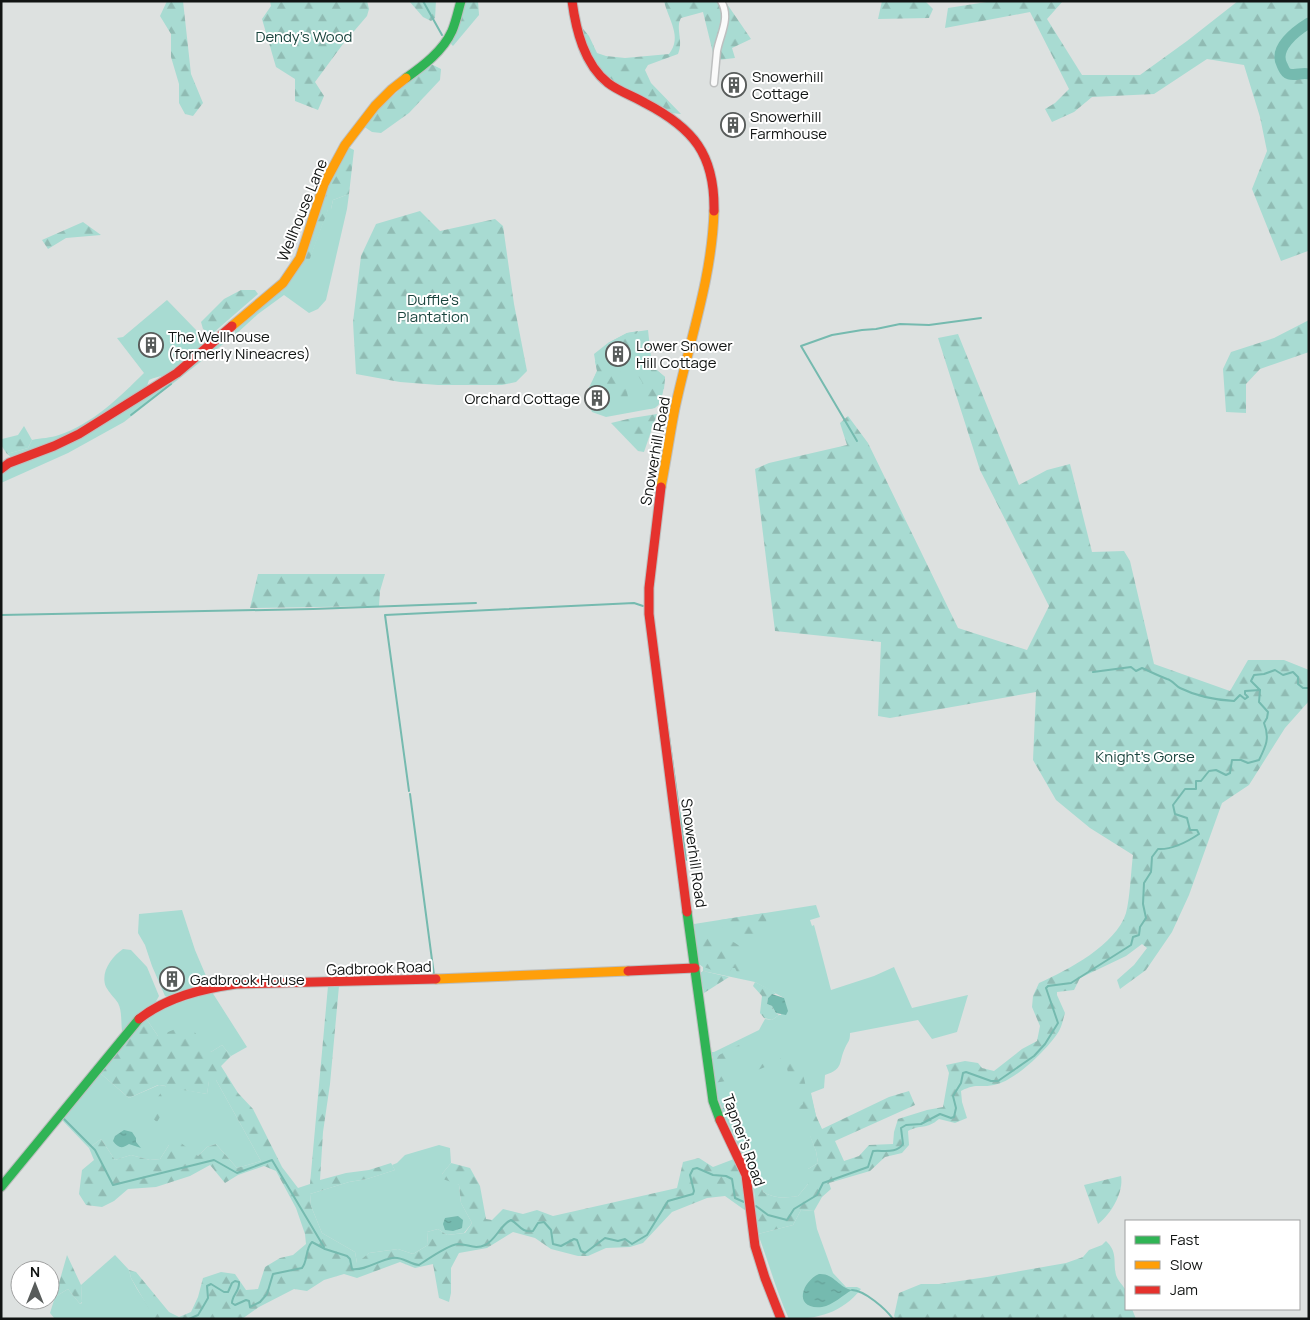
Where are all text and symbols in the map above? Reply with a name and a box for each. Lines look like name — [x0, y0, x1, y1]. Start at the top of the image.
park label: Dendy's Wood — [255, 26, 353, 47]
place label: Snowerhill Cottage — [752, 66, 823, 104]
building icon: Snowerhill Cottage — [721, 72, 747, 98]
place label: Snowerhill Farmhouse — [750, 106, 827, 144]
building icon: Snowerhill Farmhouse — [720, 112, 746, 138]
street label: Wellhouse Lane — [272, 155, 332, 264]
park label: Duffle's Plantation — [397, 289, 469, 327]
place label: The Wellhouse (formerly Nineacres) — [168, 326, 311, 364]
building icon: The Wellhouse (formerly Nineacres) — [138, 332, 164, 358]
place label: Lower Snower Hill Cottage — [636, 335, 733, 373]
building icon: Lower Snower Hill Cottage — [605, 341, 631, 367]
building icon: Orchard Cottage — [584, 385, 610, 411]
place label: Orchard Cottage — [464, 388, 580, 409]
street label: Snowerhill Road — [635, 395, 675, 507]
park label: Knight's Gorse — [1095, 746, 1195, 767]
street label: Snowerhill Road — [676, 797, 712, 909]
street label: Gadbrook Road — [326, 956, 432, 980]
building icon: Gadbrook House — [159, 966, 185, 992]
place label: Gadbrook House — [190, 969, 305, 990]
street label: Tapner's Road — [718, 1091, 770, 1189]
legend — [1125, 1220, 1300, 1310]
text: Fast — [1170, 1229, 1199, 1250]
text: Slow — [1170, 1254, 1203, 1275]
north arrow — [10, 1260, 60, 1310]
text: N — [30, 1262, 40, 1281]
text: Jam — [1170, 1279, 1198, 1300]

